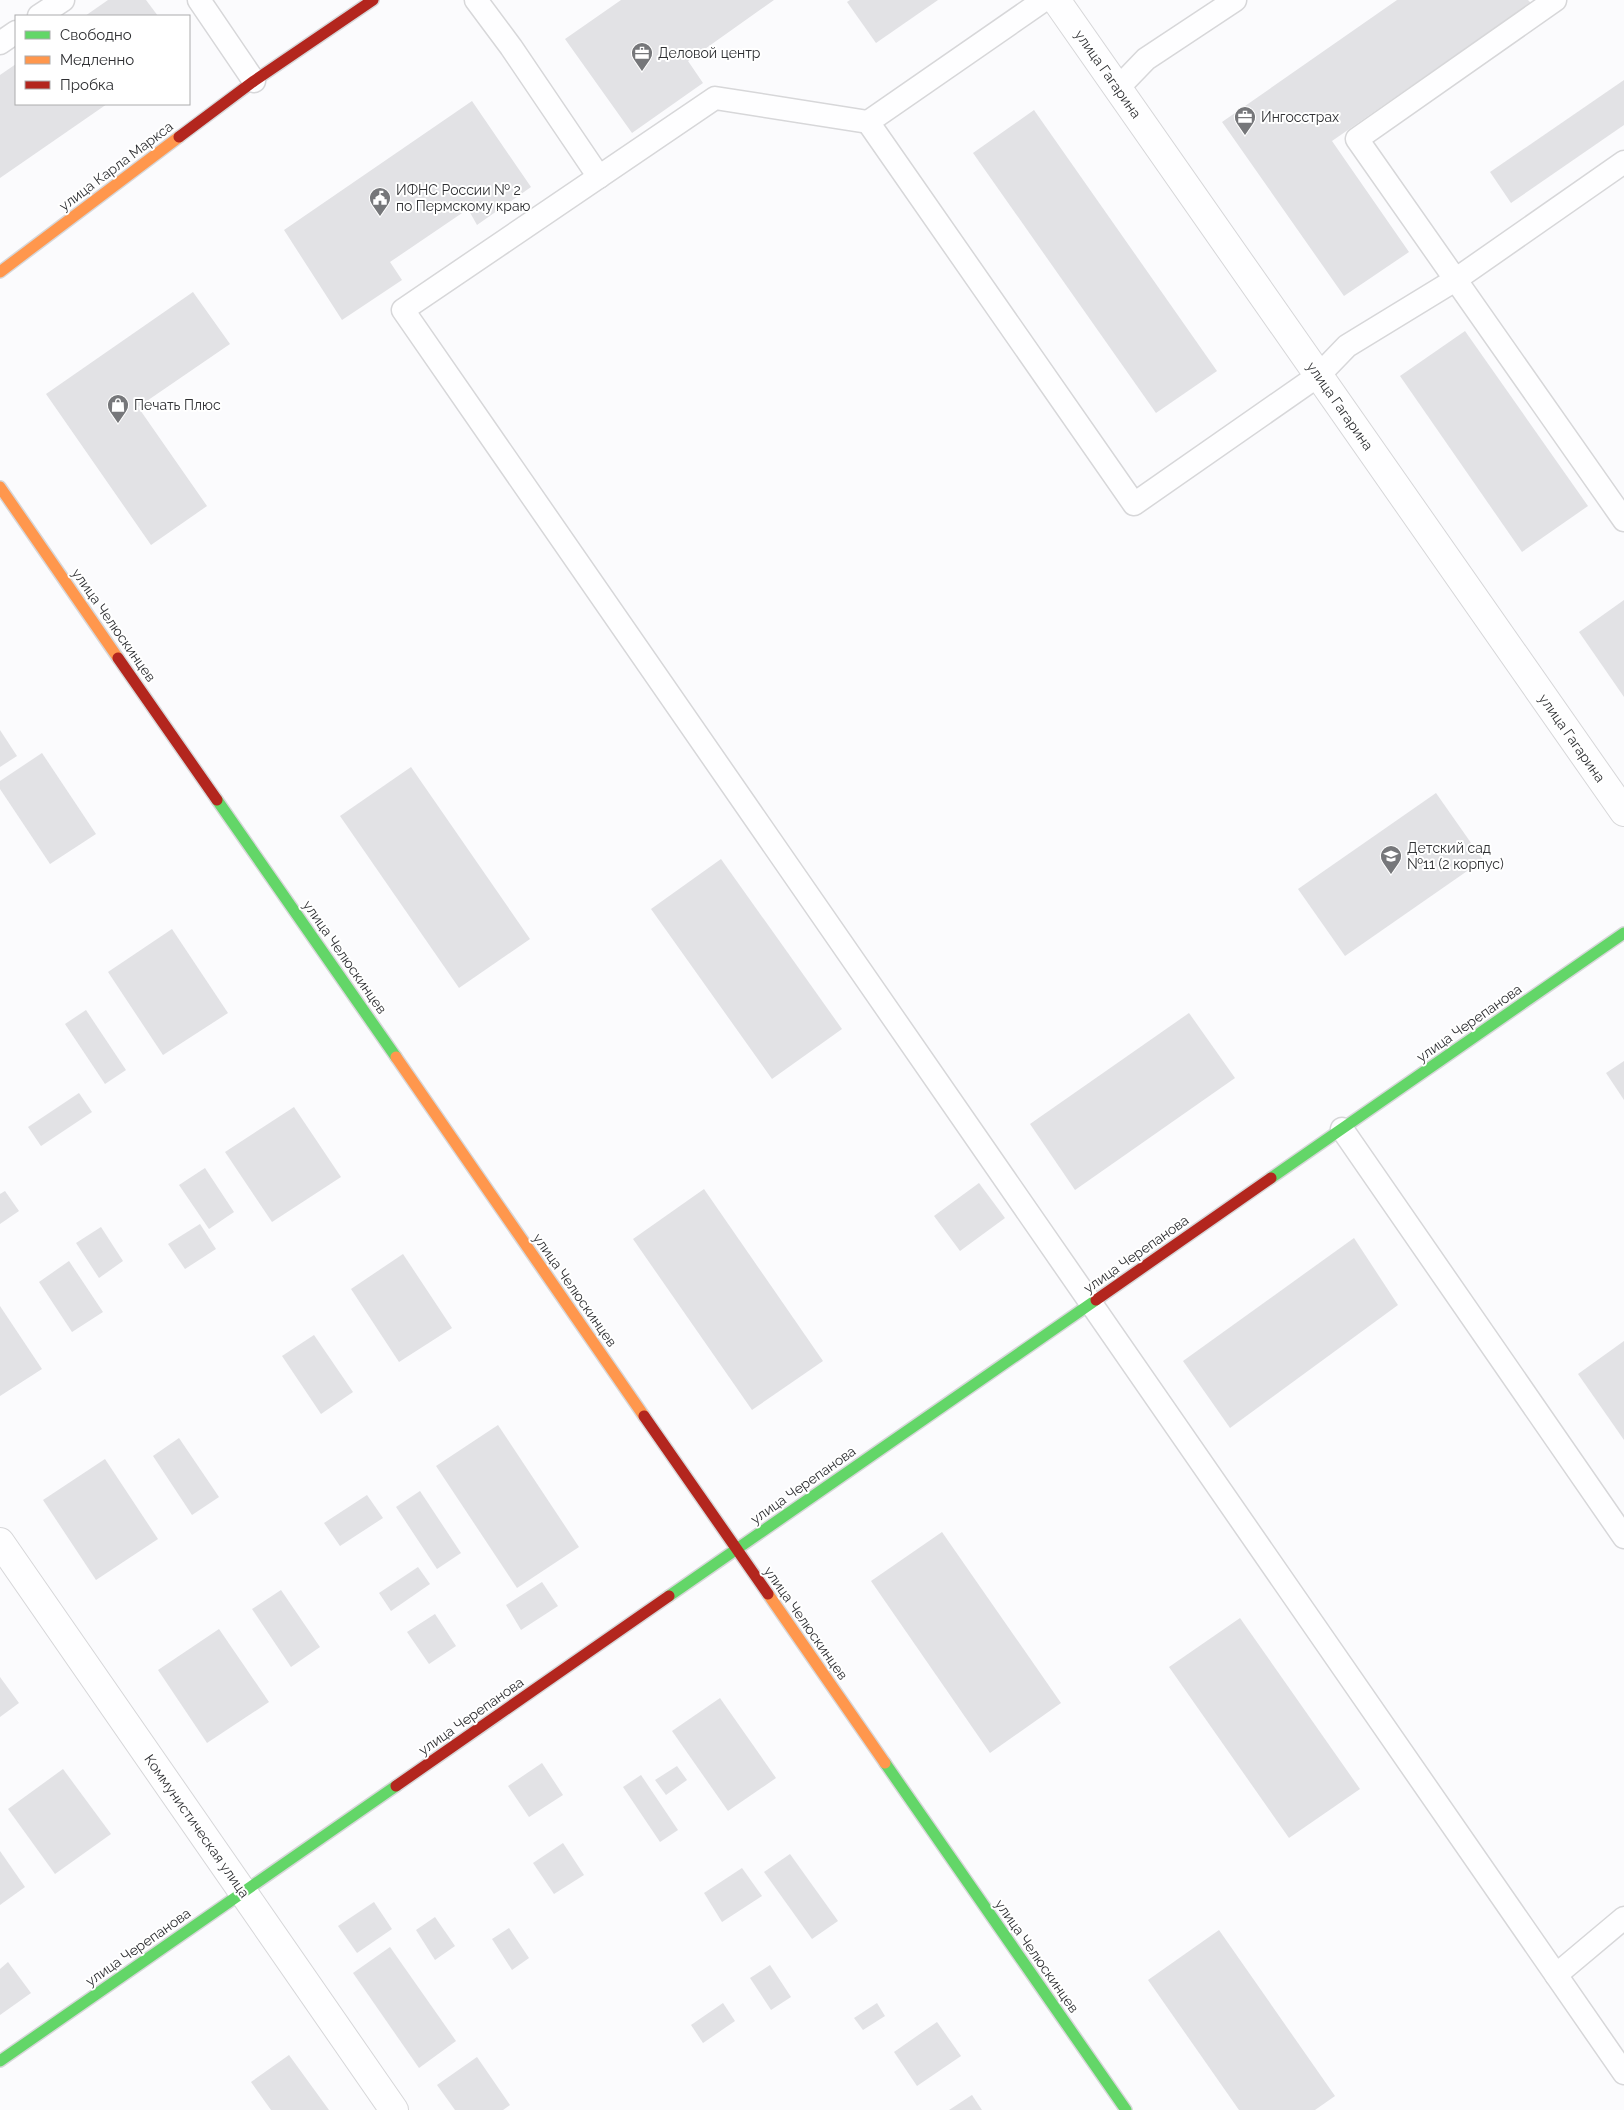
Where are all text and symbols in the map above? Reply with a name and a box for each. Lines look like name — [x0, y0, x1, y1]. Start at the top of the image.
legend — [15, 15, 190, 105]
text: Свободно — [60, 26, 132, 44]
street label: улица Гагарина — [1072, 27, 1144, 121]
office icon: Деловой центр — [630, 41, 654, 72]
place label: Деловой центр — [658, 45, 761, 61]
text: Медленно — [60, 51, 134, 69]
text: Пробка — [60, 76, 114, 94]
office icon: Ингосстрах — [1233, 105, 1257, 136]
place label: Ингосстрах — [1261, 109, 1339, 125]
street label: улица Карла Маркса — [56, 118, 176, 214]
place label: ИФНС России № 2 по Пермскому краю — [396, 182, 531, 214]
public building icon: ИФНС России № 2 по Пермскому краю — [368, 186, 392, 217]
street label: улица Гагарина — [1304, 359, 1376, 453]
shop icon: Печать Плюс — [106, 393, 130, 424]
place label: Печать Плюс — [134, 397, 221, 413]
street label: улица Челюскинцев — [69, 565, 159, 685]
street label: улица Гагарина — [1536, 691, 1608, 785]
place label: Детский сад №11 (2 корпус) — [1407, 840, 1504, 872]
school or university icon: Детский сад №11 (2 корпус) — [1379, 844, 1403, 875]
street label: улица Челюскинцев — [300, 897, 390, 1017]
street label: улица Черепанова — [1413, 981, 1525, 1065]
street label: улица Черепанова — [1080, 1212, 1192, 1296]
street label: улица Челюскинцев — [530, 1230, 620, 1350]
street label: улица Черепанова — [747, 1443, 859, 1527]
street label: улица Челюскинцев — [761, 1563, 851, 1683]
street label: улица Черепанова — [415, 1674, 527, 1758]
street label: Коммунистическая улица — [141, 1751, 253, 1901]
street label: улица Челюскинцев — [992, 1896, 1082, 2016]
street label: улица Черепанова — [82, 1905, 194, 1989]

